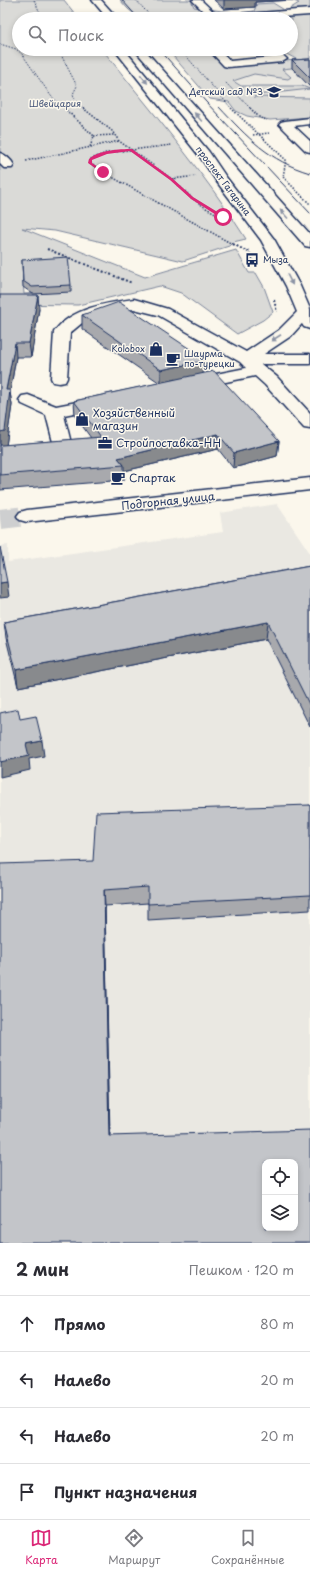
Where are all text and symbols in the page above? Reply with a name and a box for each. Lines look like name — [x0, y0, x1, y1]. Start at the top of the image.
search box — [12, 12, 298, 56]
icon: search — [26, 23, 48, 45]
text: Поиск — [58, 23, 104, 46]
one-way arrow — [139, 74, 148, 85]
place label: Детский сад №3 — [188, 84, 263, 98]
school or university icon: Детский сад №3 — [266, 84, 282, 100]
park label: Швейцария — [29, 96, 81, 110]
one-way arrow — [194, 112, 203, 121]
street label: проспект Гагарина — [193, 143, 255, 218]
route end — [94, 163, 112, 181]
route start — [214, 208, 232, 226]
one-way arrow — [279, 209, 289, 219]
bus stop icon: Мыза — [244, 252, 260, 268]
place label: Мыза — [263, 252, 289, 266]
one-way arrow — [286, 274, 293, 286]
one-way arrow — [271, 334, 282, 342]
place label: Kolobox — [111, 341, 145, 355]
shop icon: Kolobox — [148, 341, 164, 357]
place label: Шаурма по-турецки — [184, 346, 235, 370]
cafe icon: Шаурма по-турецки — [165, 351, 181, 367]
place label: Хозяйственный магазин — [93, 404, 175, 434]
shop icon: Хозяйственный магазин — [74, 411, 90, 427]
place label: Стройпоставка-НН — [116, 434, 221, 451]
office icon: Стройпоставка-НН — [97, 435, 113, 451]
place label: Спартак — [129, 469, 176, 486]
cafe icon: Спартак — [110, 470, 126, 486]
street label: Подгорная улица — [120, 487, 216, 514]
map controls — [262, 1159, 298, 1231]
button: locate — [262, 1159, 298, 1195]
button: layers — [262, 1195, 298, 1231]
text: 2 мин — [16, 1256, 69, 1282]
text: Пешком · 120 m — [189, 1260, 294, 1279]
text: Прямо — [54, 1312, 105, 1335]
icon: ahead — [16, 1313, 38, 1335]
text: 80 m — [260, 1314, 294, 1333]
text: Налево — [54, 1368, 111, 1391]
icon: left — [16, 1369, 38, 1391]
text: 20 m — [260, 1370, 294, 1389]
text: Налево — [54, 1424, 111, 1447]
icon: left — [16, 1425, 38, 1447]
text: 20 m — [260, 1426, 294, 1445]
text: Пункт назначения — [54, 1480, 197, 1503]
icon: arrive — [16, 1481, 38, 1503]
tab: Карта — [25, 1527, 58, 1568]
tab: Маршрут — [108, 1527, 160, 1568]
tab: Сохранённые — [211, 1527, 285, 1568]

